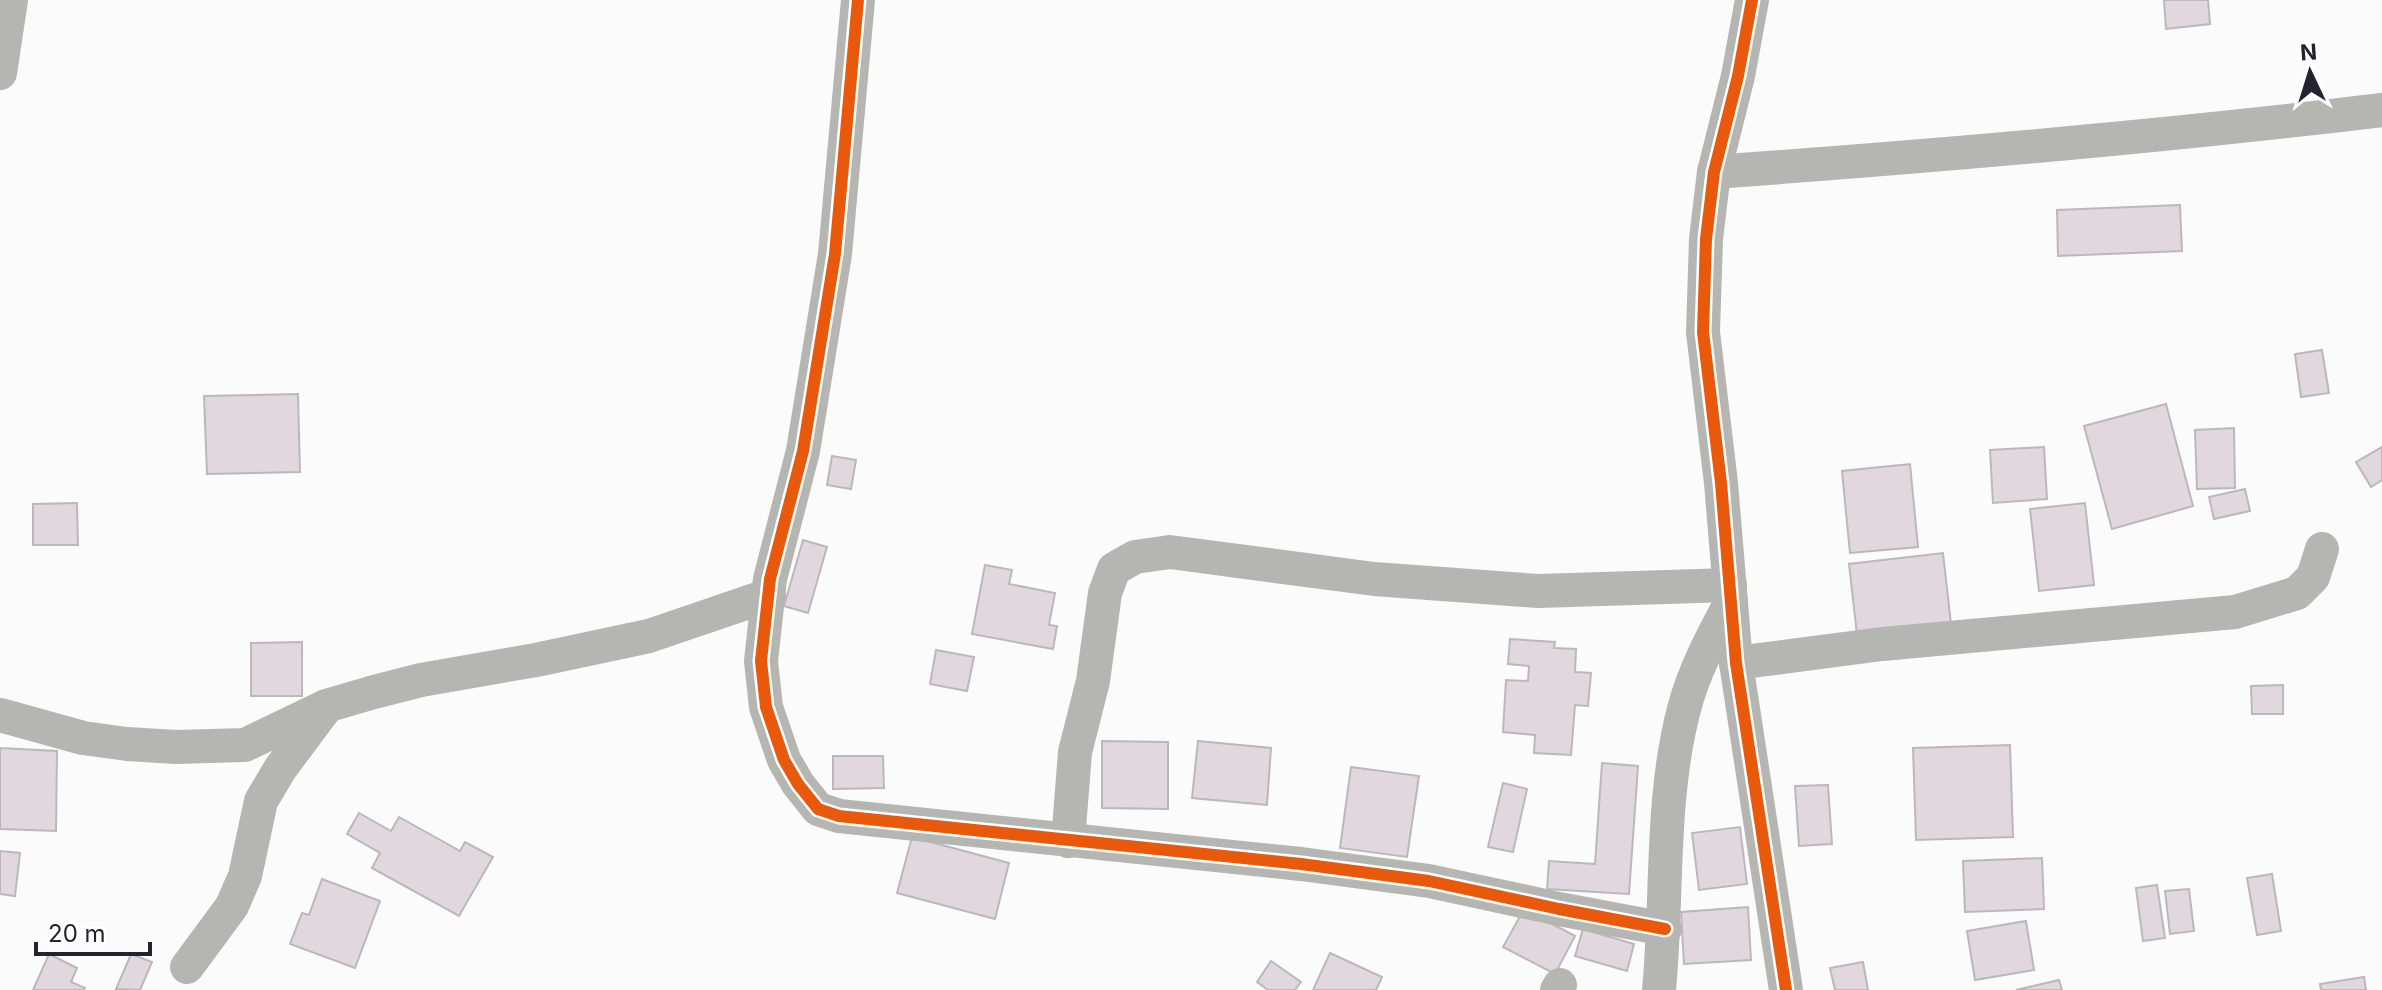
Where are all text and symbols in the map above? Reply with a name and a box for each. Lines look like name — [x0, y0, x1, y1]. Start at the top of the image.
north arrow — [2270, 32, 2350, 112]
text: N — [2299, 38, 2318, 66]
scale bar — [36, 906, 150, 956]
text: 20 m — [48, 919, 106, 948]

